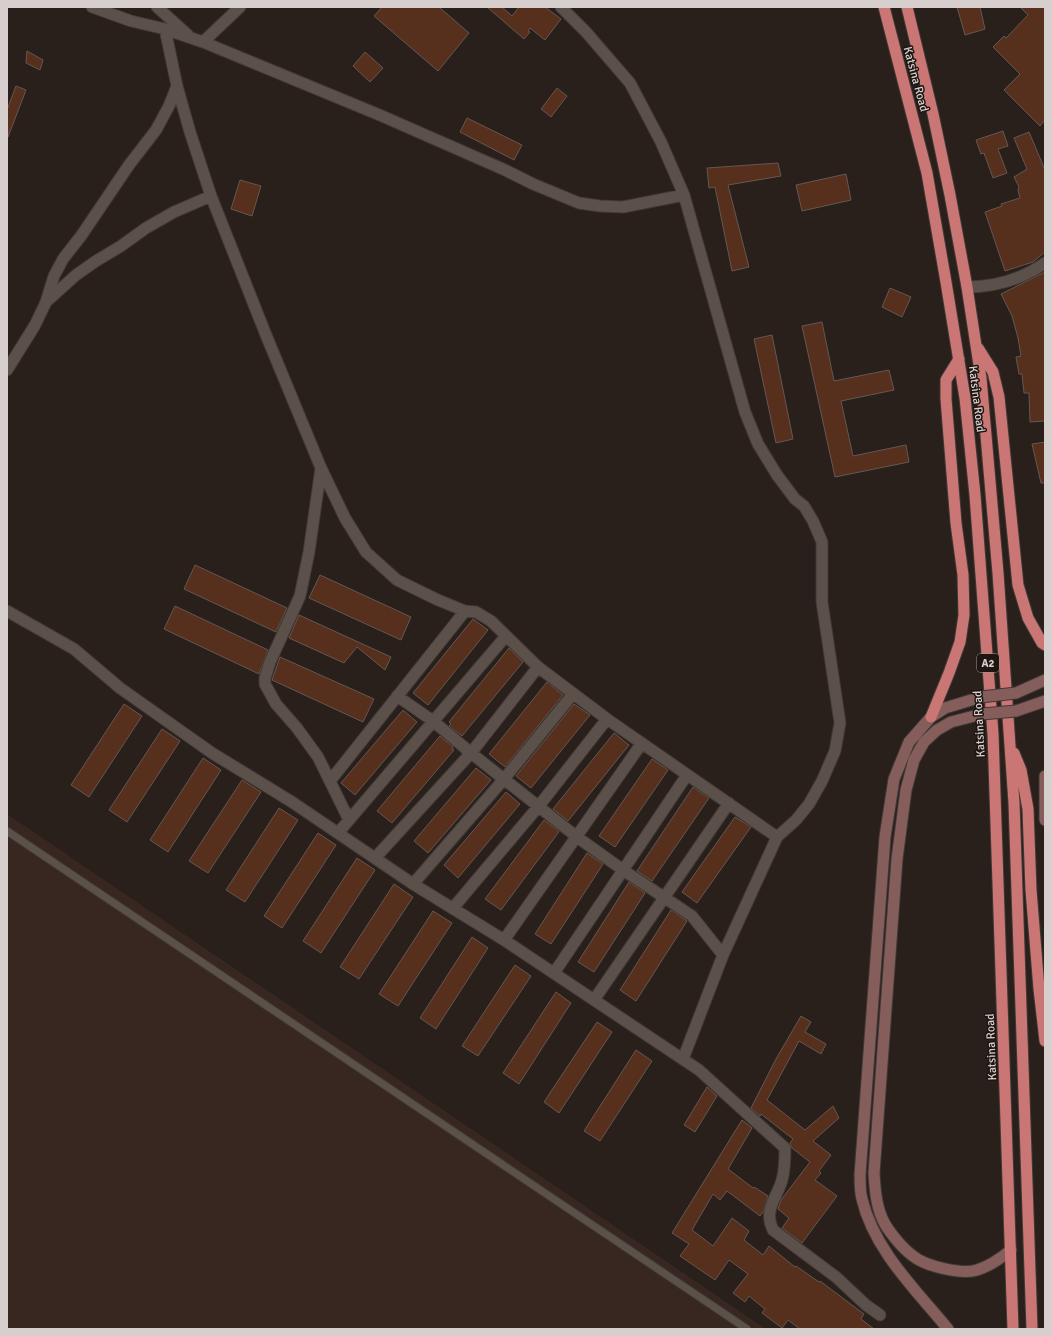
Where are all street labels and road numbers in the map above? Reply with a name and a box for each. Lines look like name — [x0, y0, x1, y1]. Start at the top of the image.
street label: Katsina Road — [900, 45, 931, 113]
street label: Katsina Road — [965, 365, 988, 433]
road number: A2 — [977, 654, 999, 672]
street label: Katsina Road — [970, 690, 989, 758]
street label: Katsina Road — [983, 1013, 1000, 1081]

